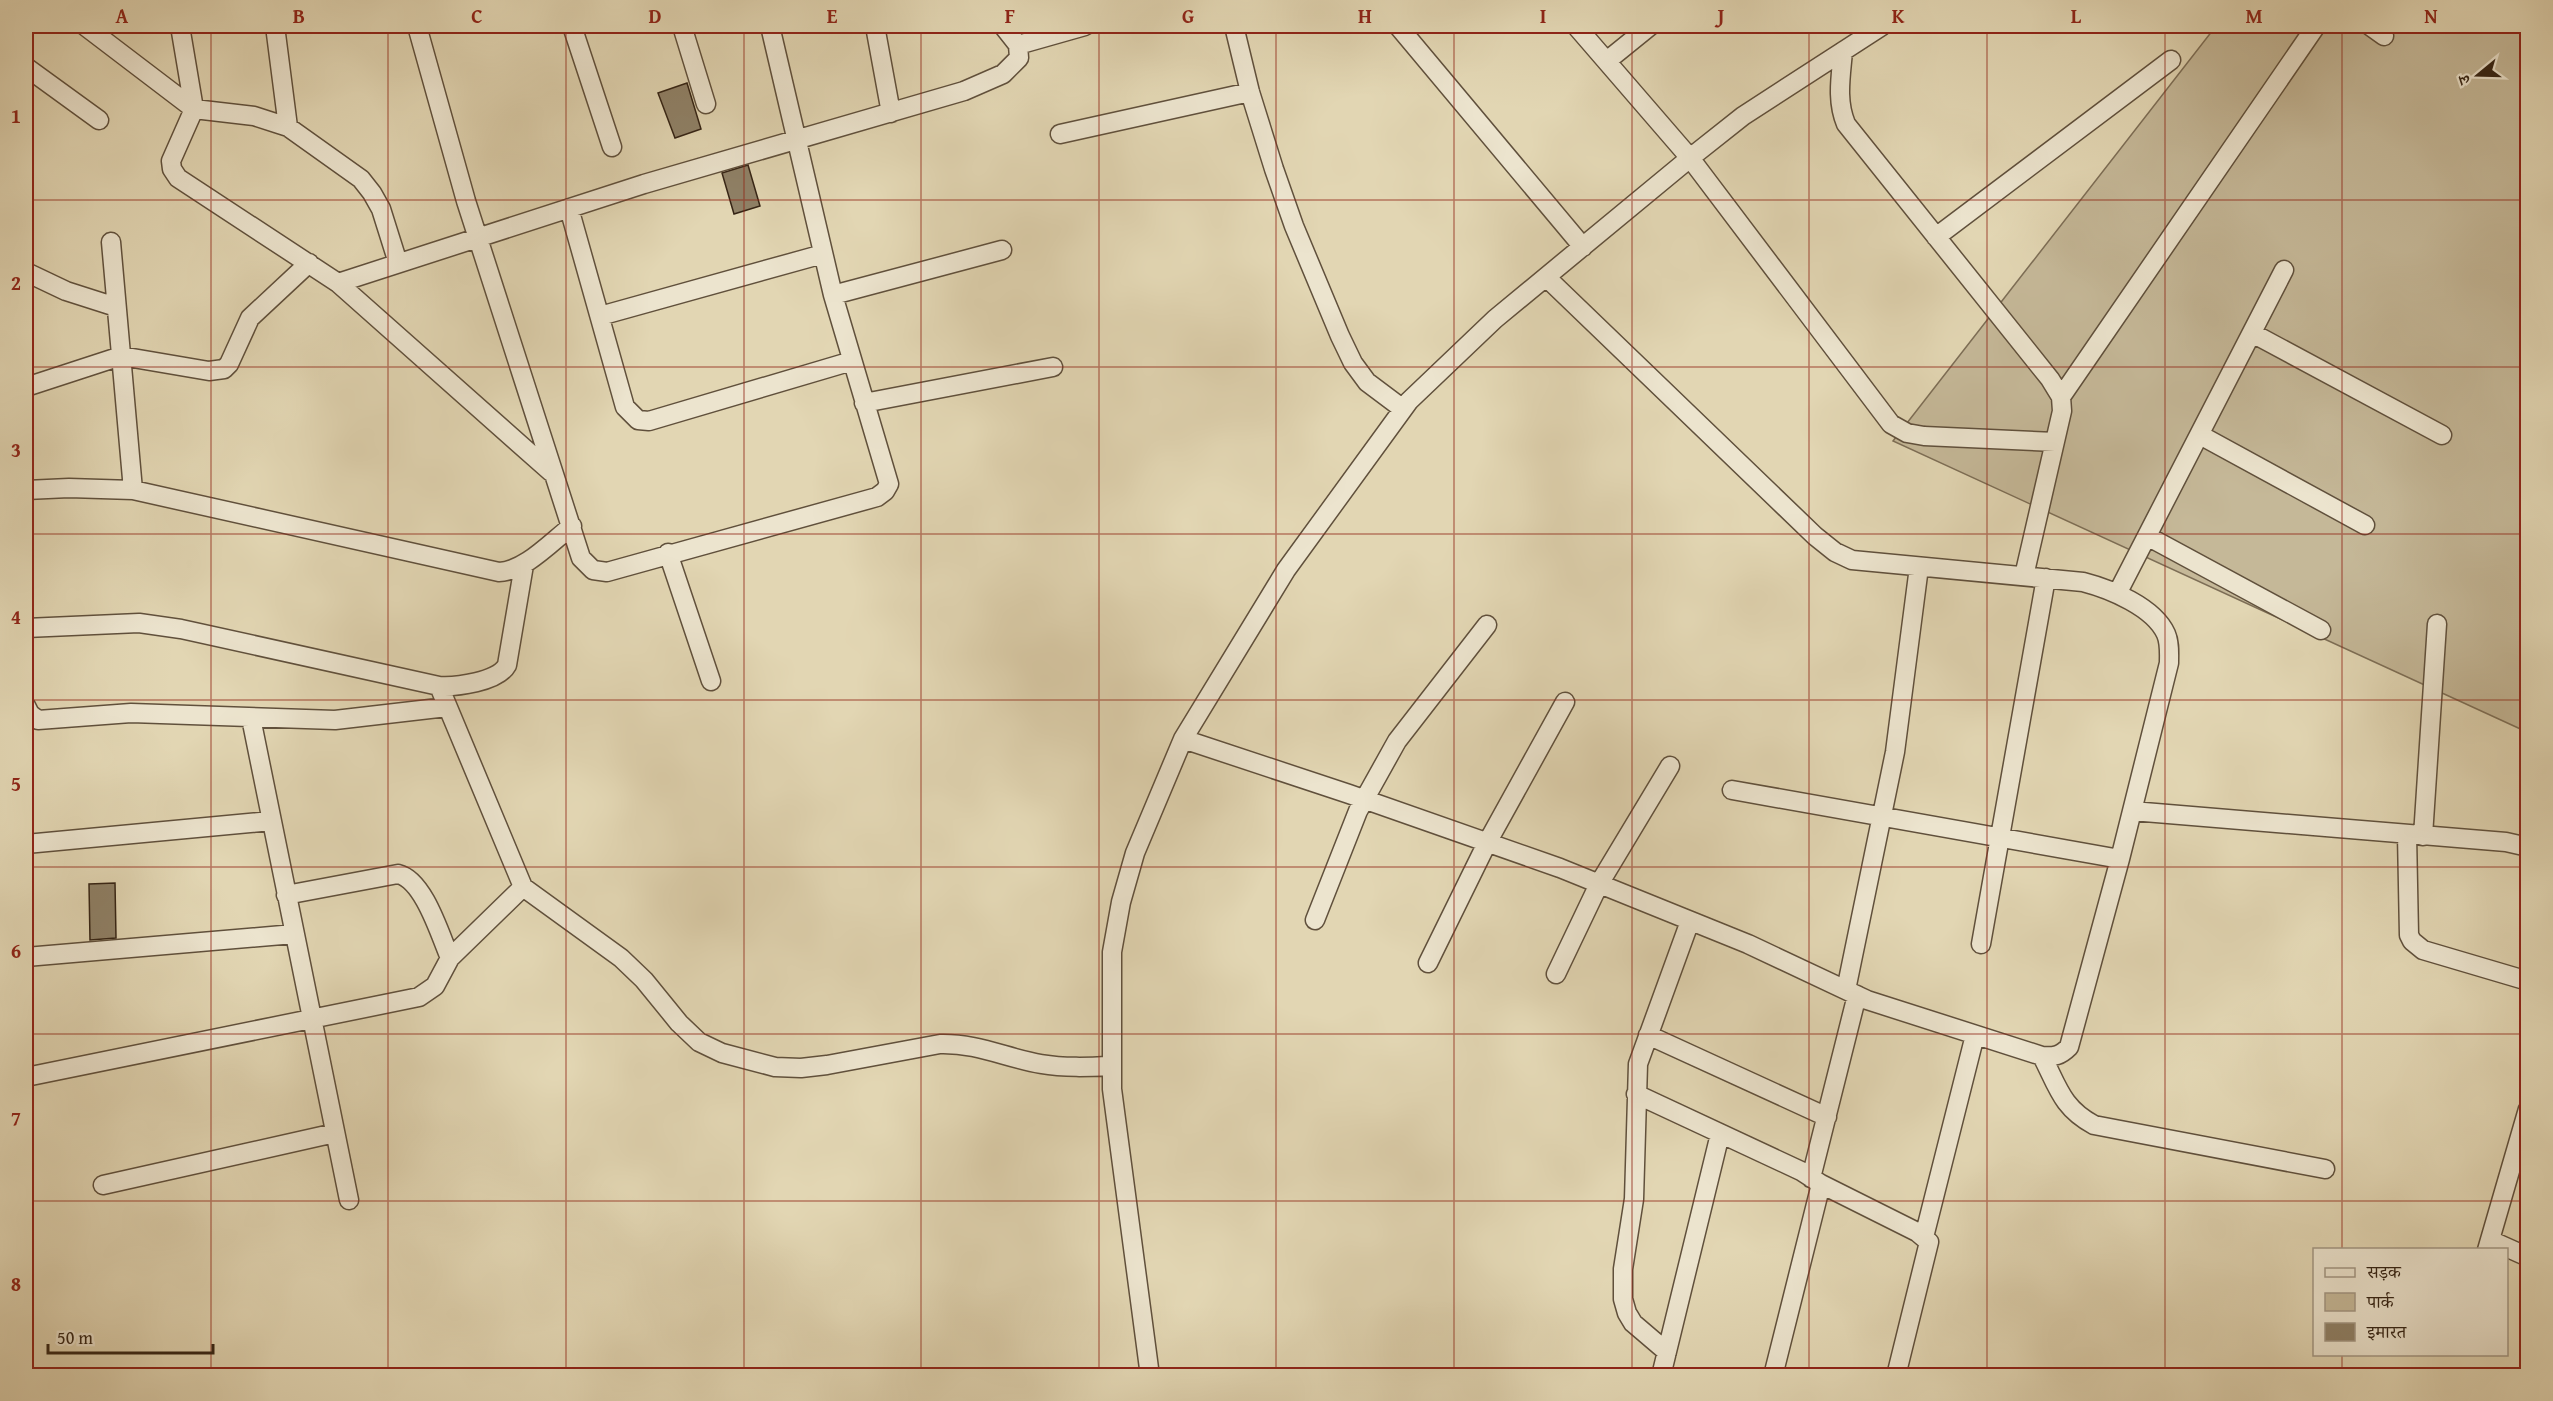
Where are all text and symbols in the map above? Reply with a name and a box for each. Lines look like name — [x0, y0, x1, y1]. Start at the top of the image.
text: A — [116, 1, 129, 30]
text: B — [293, 1, 305, 30]
text: C — [471, 1, 483, 30]
text: D — [648, 1, 662, 30]
text: E — [827, 1, 838, 30]
text: F — [1005, 1, 1015, 30]
text: G — [1182, 1, 1194, 30]
text: H — [1358, 1, 1372, 30]
text: I — [1540, 1, 1546, 30]
text: J — [1715, 1, 1725, 30]
text: K — [1892, 1, 1905, 30]
text: L — [2071, 1, 2082, 30]
text: M — [2245, 1, 2263, 30]
text: N — [2424, 1, 2438, 30]
north arrow — [2448, 45, 2508, 105]
text: उ — [2451, 70, 2477, 89]
text: 1 — [11, 101, 21, 130]
text: 2 — [11, 268, 21, 297]
text: 3 — [11, 435, 21, 464]
text: 4 — [11, 602, 21, 631]
text: 5 — [11, 769, 21, 798]
text: 6 — [11, 936, 21, 965]
text: 7 — [11, 1103, 21, 1132]
legend — [2313, 1248, 2508, 1356]
text: सड़क — [2366, 1258, 2402, 1285]
text: 8 — [11, 1269, 21, 1298]
text: पार्क — [2366, 1288, 2395, 1315]
scale bar — [48, 1317, 213, 1355]
text: इमारत — [2366, 1318, 2407, 1345]
text: 50 m — [57, 1324, 93, 1351]

